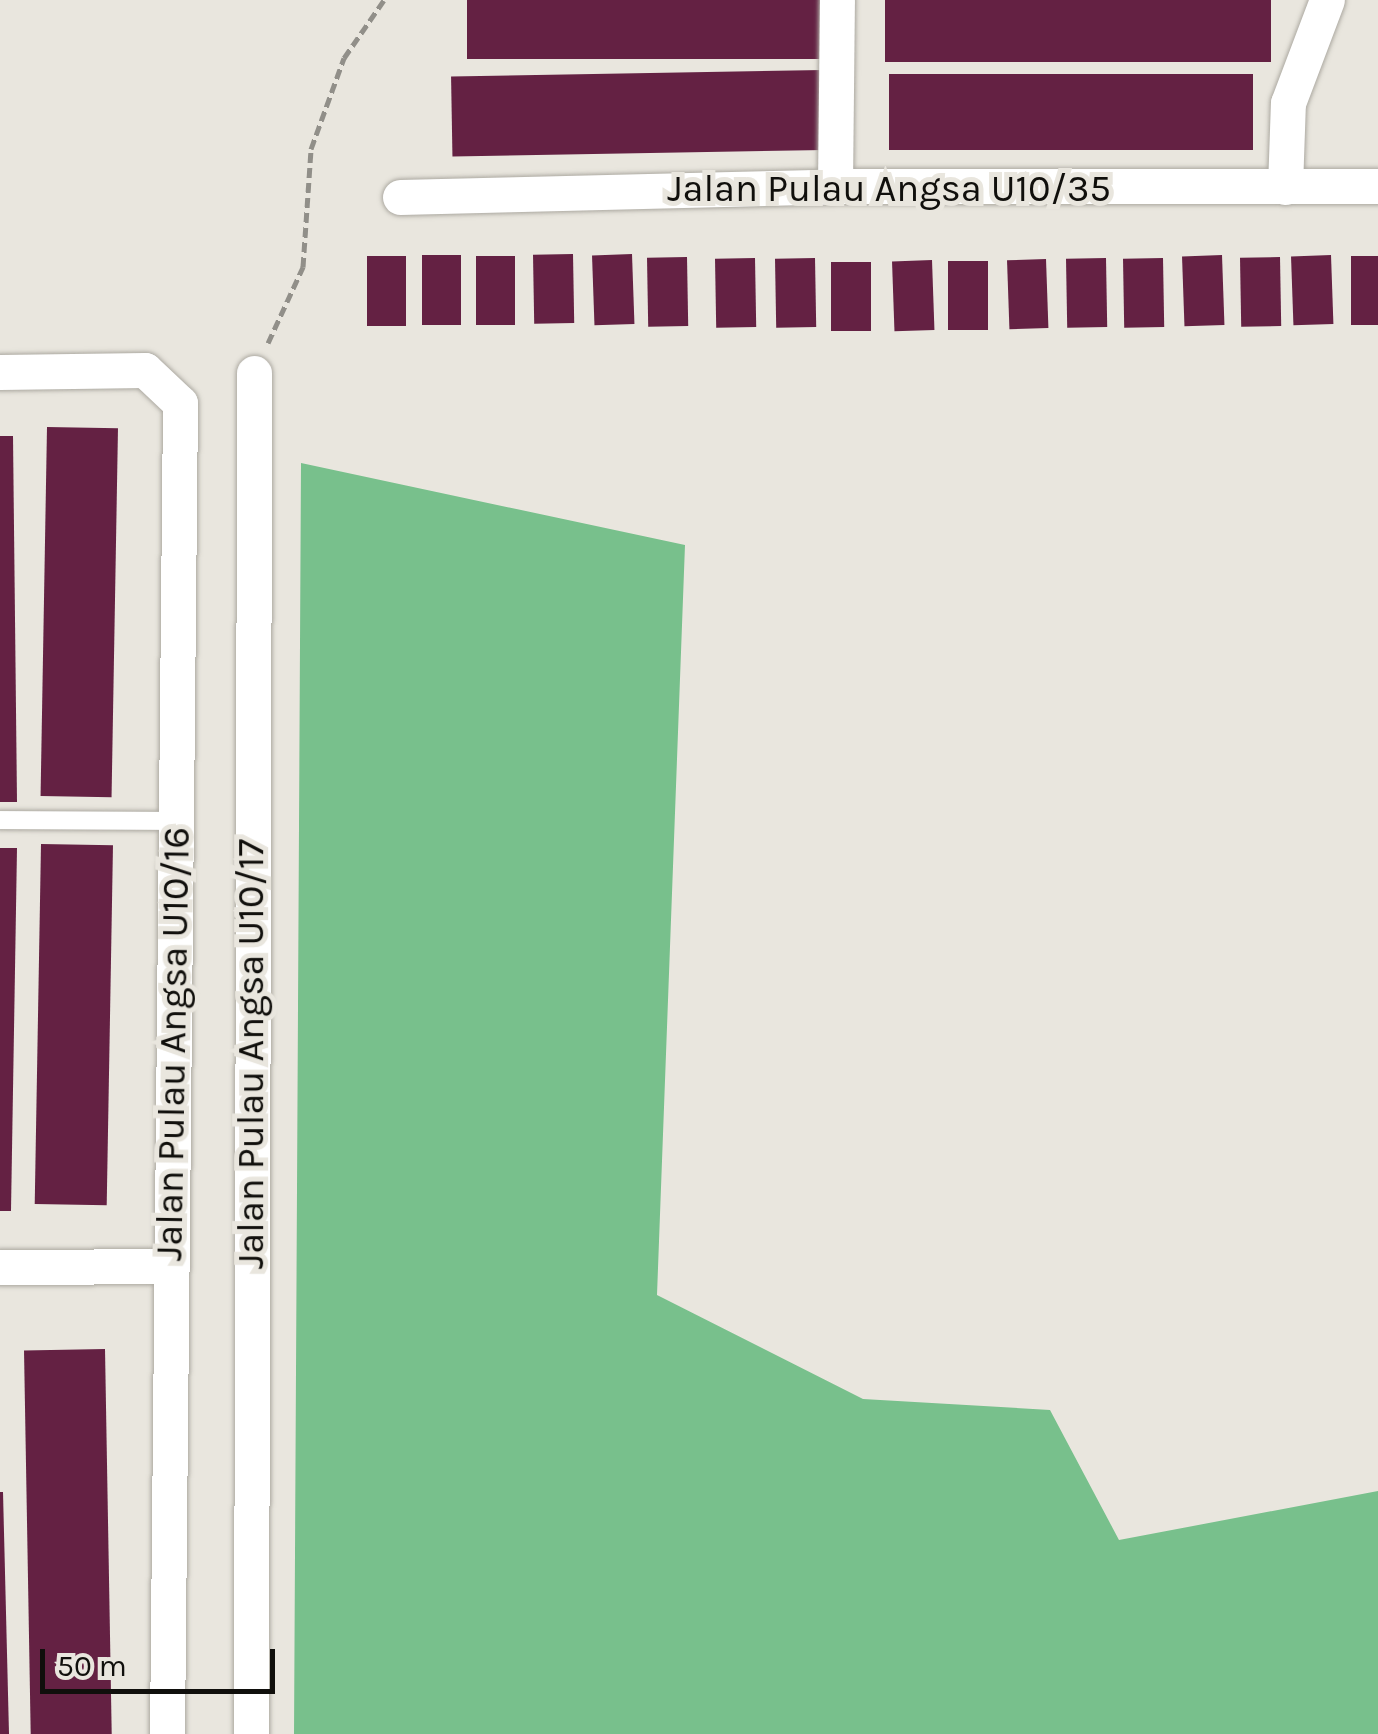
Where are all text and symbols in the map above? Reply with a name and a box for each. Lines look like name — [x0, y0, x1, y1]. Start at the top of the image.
street label: Jalan Pulau Angsa U10/35 — [667, 166, 1111, 212]
street label: Jalan Pulau Angsa U10/16 — [146, 827, 200, 1261]
street label: Jalan Pulau Angsa U10/17 — [228, 839, 274, 1269]
scale bar — [45, 1629, 280, 1691]
text: 50 m — [57, 1648, 127, 1684]

